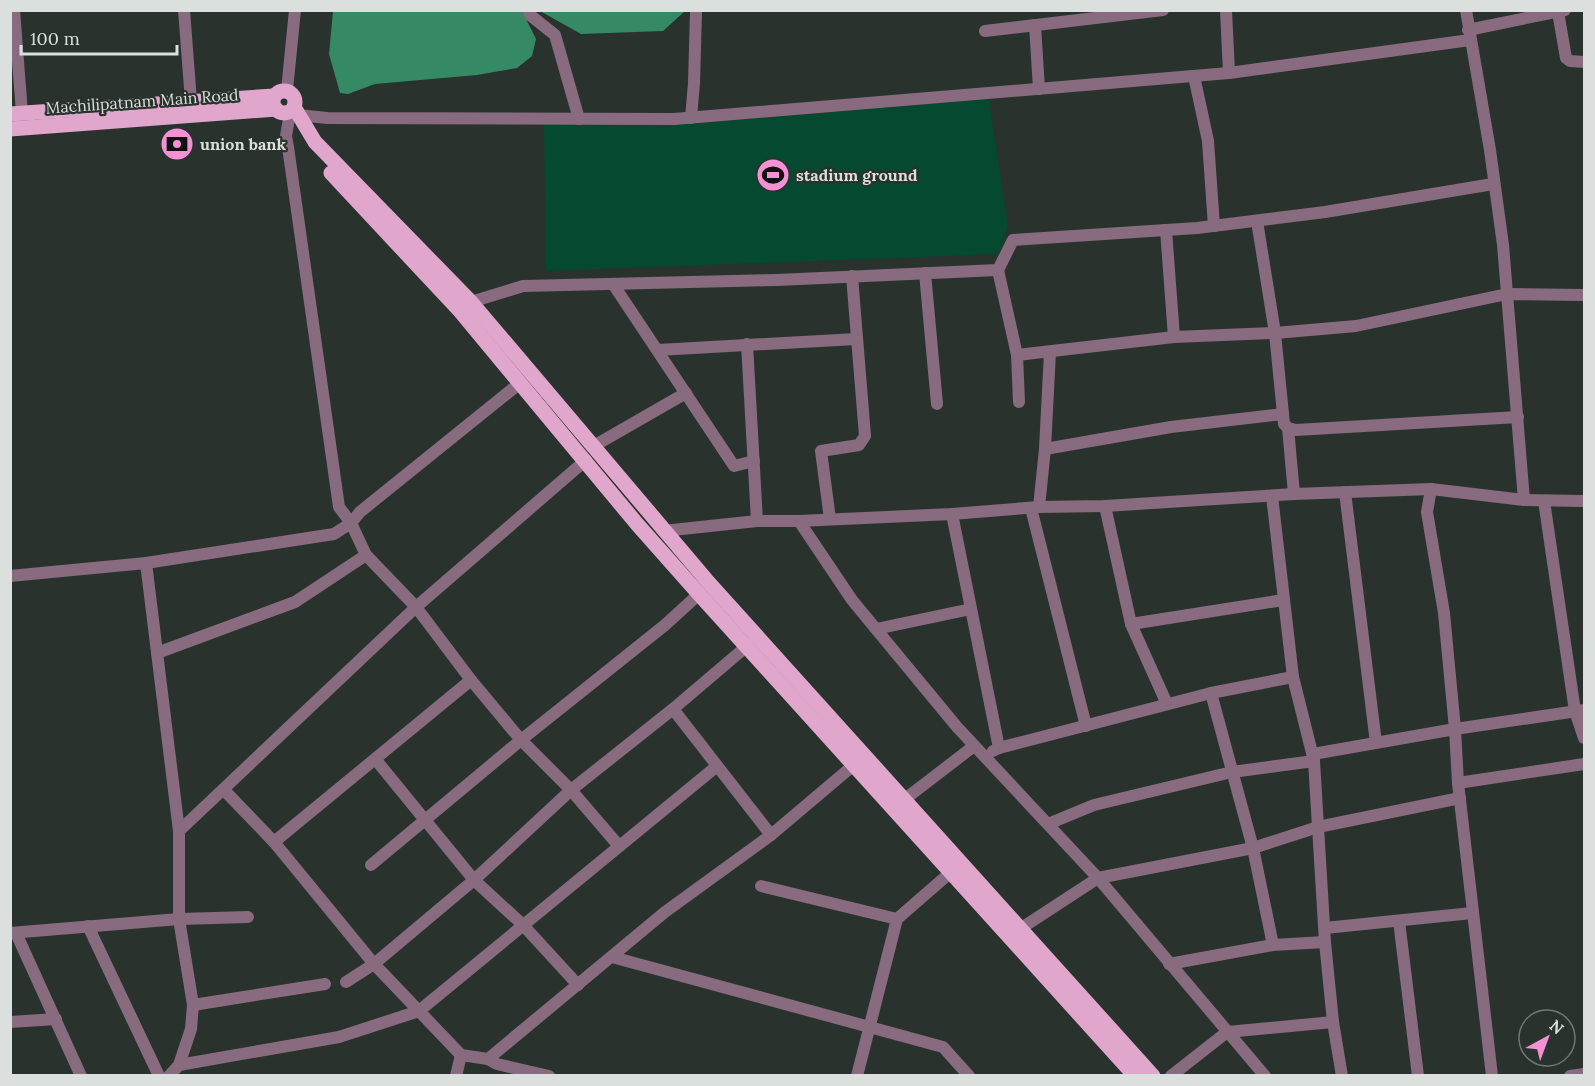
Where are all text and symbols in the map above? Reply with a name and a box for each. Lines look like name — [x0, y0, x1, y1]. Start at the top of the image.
scale bar — [21, 18, 177, 56]
text: 100 m — [30, 27, 80, 50]
street label: Machilipatnam Main Road — [45, 84, 240, 118]
bank icon: union bank — [159, 126, 195, 162]
place label: union bank — [200, 134, 287, 154]
sports icon: stadium ground — [755, 157, 791, 193]
place label: stadium ground — [796, 165, 918, 185]
north arrow — [1517, 1008, 1577, 1068]
text: N — [1546, 1015, 1568, 1038]

